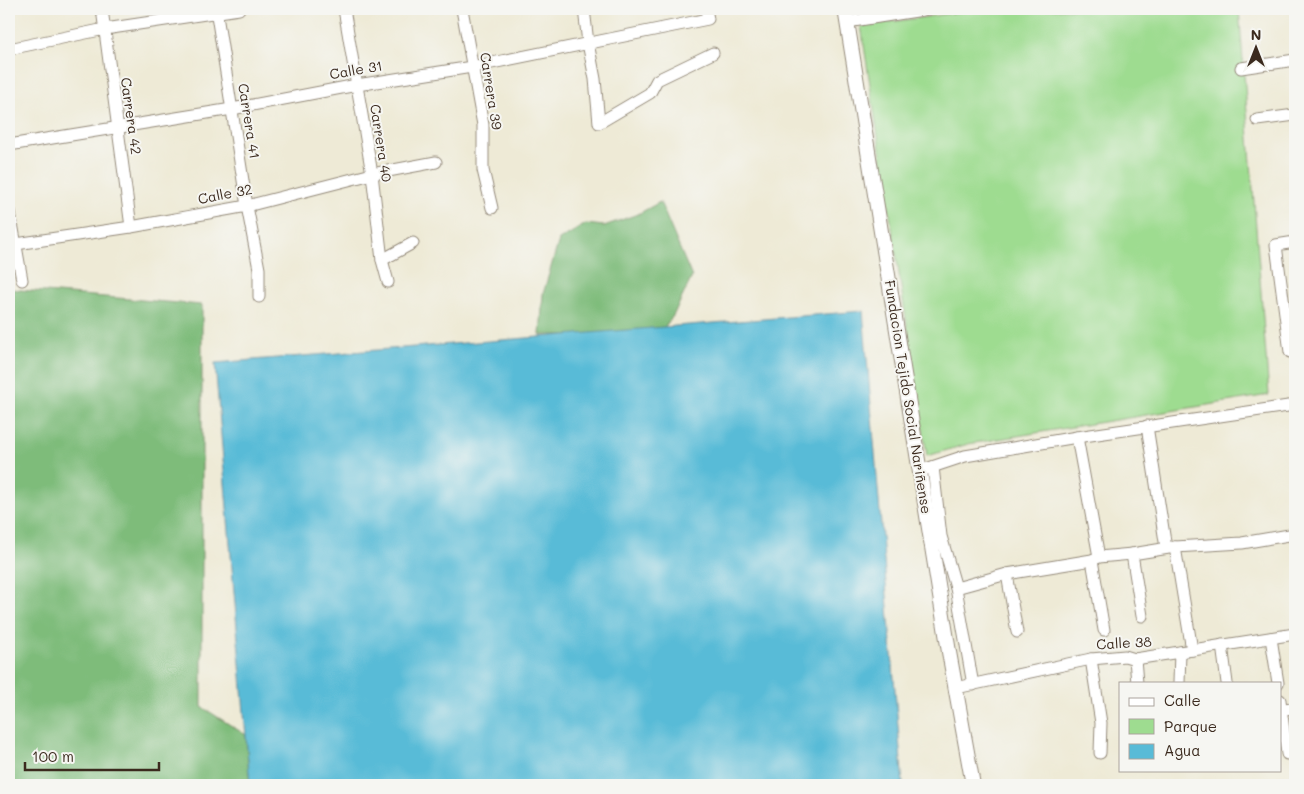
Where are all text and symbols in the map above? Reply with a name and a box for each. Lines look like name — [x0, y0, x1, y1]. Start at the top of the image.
north arrow — [1232, 22, 1282, 72]
text: N — [1251, 25, 1261, 44]
street label: Carrera 39 — [476, 51, 507, 131]
street label: Calle 31 — [328, 56, 384, 83]
street label: Carrera 42 — [117, 76, 146, 156]
street label: Carrera 41 — [234, 82, 265, 160]
street label: Carrera 40 — [366, 103, 397, 184]
street label: Calle 32 — [196, 179, 254, 208]
street label: Fundacion Tejido Social Nariñense — [881, 279, 936, 515]
street label: Calle 38 — [1096, 632, 1152, 653]
legend — [1119, 682, 1282, 772]
text: Calle — [1164, 690, 1201, 710]
text: Parque — [1164, 716, 1217, 736]
scale bar — [25, 739, 159, 771]
text: Agua — [1164, 740, 1201, 760]
text: 100 m — [32, 746, 74, 766]

